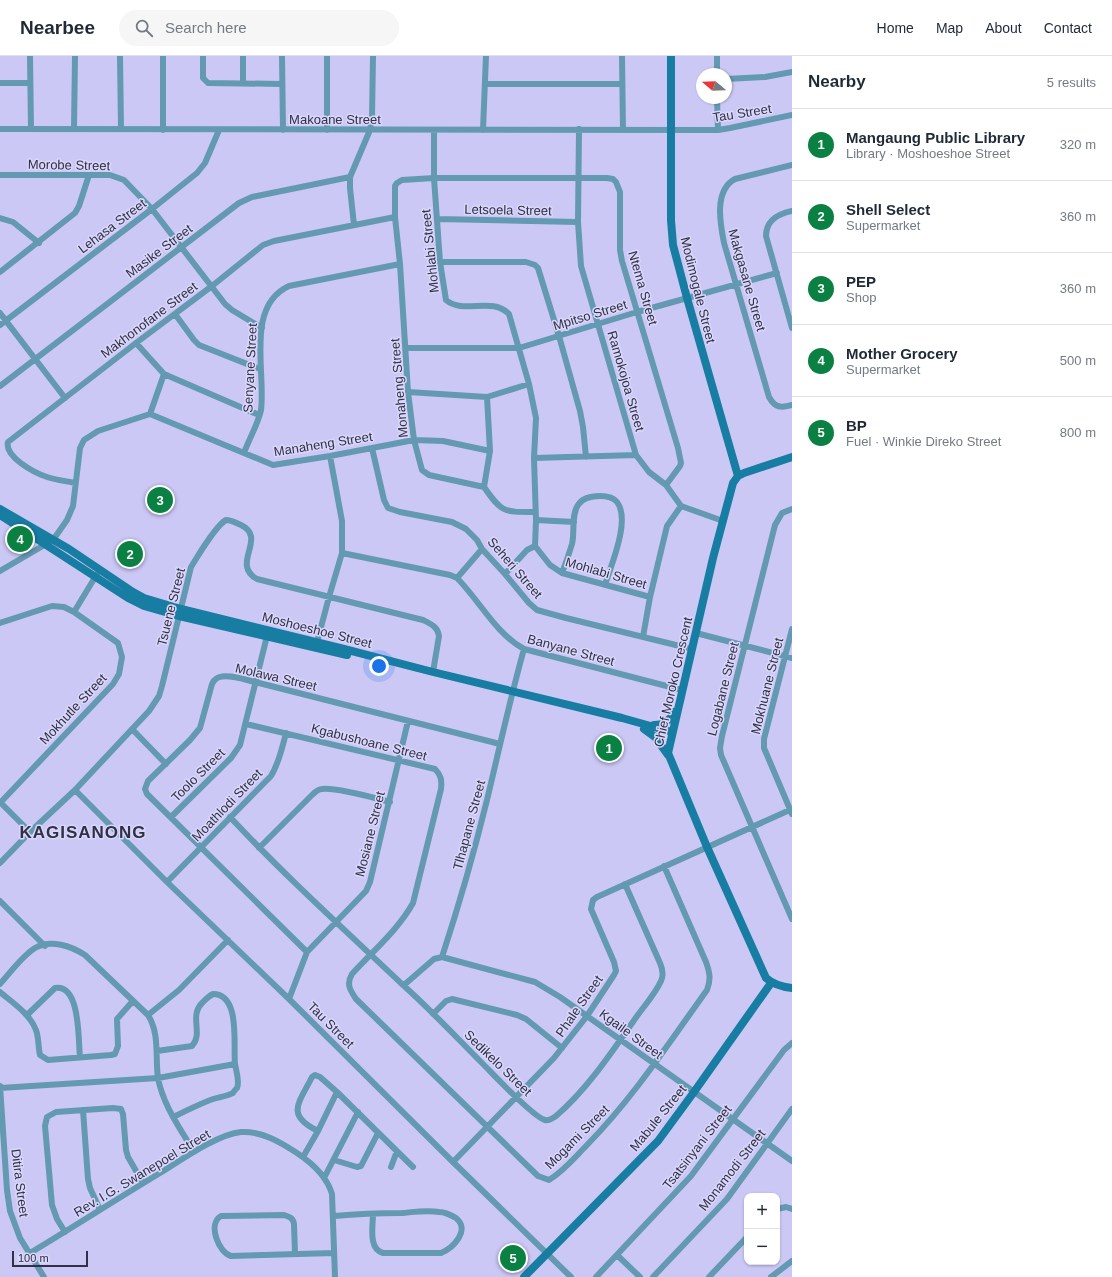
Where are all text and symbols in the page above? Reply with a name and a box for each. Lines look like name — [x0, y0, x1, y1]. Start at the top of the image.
search box — [119, 10, 399, 46]
text: Nearbee — [20, 17, 95, 38]
icon: search — [133, 17, 155, 39]
text: Search here — [165, 19, 247, 36]
text: Home — [877, 20, 914, 36]
text: Map — [936, 20, 963, 36]
text: About — [985, 20, 1022, 36]
text: Contact — [1044, 20, 1092, 36]
north arrow — [696, 68, 732, 104]
text: Nearby — [808, 72, 866, 91]
text: 5 results — [1047, 75, 1096, 90]
street label: Tau Street — [712, 101, 773, 125]
street label: Makoane Street — [289, 112, 381, 127]
text: Mangaung Public Library — [846, 129, 1025, 146]
text: 1 — [817, 137, 825, 152]
text: 320 m — [1060, 137, 1096, 152]
text: Library · Moshoeshoe Street — [846, 146, 1010, 161]
street label: Morobe Street — [28, 157, 111, 173]
street label: Lehasa Street — [75, 195, 149, 256]
text: Shell Select — [846, 201, 930, 218]
street label: Letsoela Street — [464, 202, 552, 218]
street label: Mohlabi Street — [418, 208, 442, 293]
text: 2 — [817, 209, 825, 224]
text: 360 m — [1060, 209, 1096, 224]
text: Supermarket — [846, 218, 920, 233]
street label: Masike Street — [123, 221, 196, 281]
street label: Makgasane Street — [725, 227, 769, 333]
street label: Modimogale Street — [678, 235, 719, 345]
street label: Ntema Street — [625, 249, 661, 327]
text: PEP — [846, 273, 876, 290]
street label: Makhonofane Street — [98, 279, 201, 361]
text: 3 — [817, 281, 825, 296]
text: 360 m — [1060, 281, 1096, 296]
text: Shop — [846, 290, 876, 305]
street label: Mpitso Street — [551, 297, 629, 333]
street label: Senyane Street — [240, 322, 260, 413]
street label: Ramokojoa Street — [604, 329, 648, 433]
street label: Monaheng Street — [387, 337, 411, 438]
text: Mother Grocery — [846, 345, 958, 362]
text: 4 — [817, 353, 825, 368]
text: 500 m — [1060, 353, 1096, 368]
text: Supermarket — [846, 362, 920, 377]
text: BP — [846, 417, 867, 434]
text: 5 — [817, 425, 825, 440]
text: 800 m — [1060, 425, 1096, 440]
street label: Manaheng Street — [273, 429, 374, 459]
text: Fuel · Winkie Direko Street — [846, 434, 1001, 449]
pin: 3 — [147, 485, 173, 515]
pin: 4 — [7, 524, 33, 554]
street label: Seheri Street — [484, 534, 546, 602]
pin: 2 — [117, 539, 143, 569]
street label: Mohlabi Street — [564, 554, 649, 592]
street label: Tsuene Street — [154, 566, 188, 648]
street label: Moshoeshoe Street — [260, 609, 374, 651]
street label: Chief Moroko Crescent — [651, 615, 695, 748]
street label: Banyane Street — [526, 631, 617, 669]
street label: Mokhuane Street — [748, 636, 786, 736]
street label: Logabane Street — [704, 640, 742, 737]
your location — [369, 656, 389, 676]
street label: Molawa Street — [234, 660, 319, 694]
street label: Mokhutle Street — [36, 670, 110, 747]
street label: Kgabushoane Street — [310, 720, 429, 764]
pin: 1 — [596, 733, 622, 763]
street label: Toolo Street — [168, 745, 228, 805]
street label: Moathlodi Street — [189, 765, 266, 844]
street label: Tlhapane Street — [450, 778, 488, 872]
street label: Mosiane Street — [352, 789, 388, 878]
district label: KAGISANONG — [19, 823, 147, 842]
street label: Phale Street — [552, 972, 606, 1040]
street label: Tau Street — [305, 999, 358, 1052]
street label: Kgaile Street — [596, 1006, 666, 1062]
street label: Sedikelo Street — [461, 1027, 535, 1099]
street label: Mabule Street — [627, 1082, 690, 1154]
street label: Mogami Street — [542, 1102, 612, 1172]
street label: Tsatsinyani Street — [660, 1102, 735, 1192]
street label: Rev. I.G. Swanepoel Street — [71, 1126, 213, 1220]
street label: Monamodi Street — [696, 1126, 769, 1214]
street label: Ditira Street — [8, 1148, 32, 1218]
map controls — [744, 1193, 780, 1265]
button: + — [744, 1193, 780, 1229]
button: − — [744, 1229, 780, 1265]
pin: 5 — [500, 1243, 526, 1273]
scale bar — [12, 1249, 88, 1268]
text: 100 m — [18, 1252, 49, 1264]

